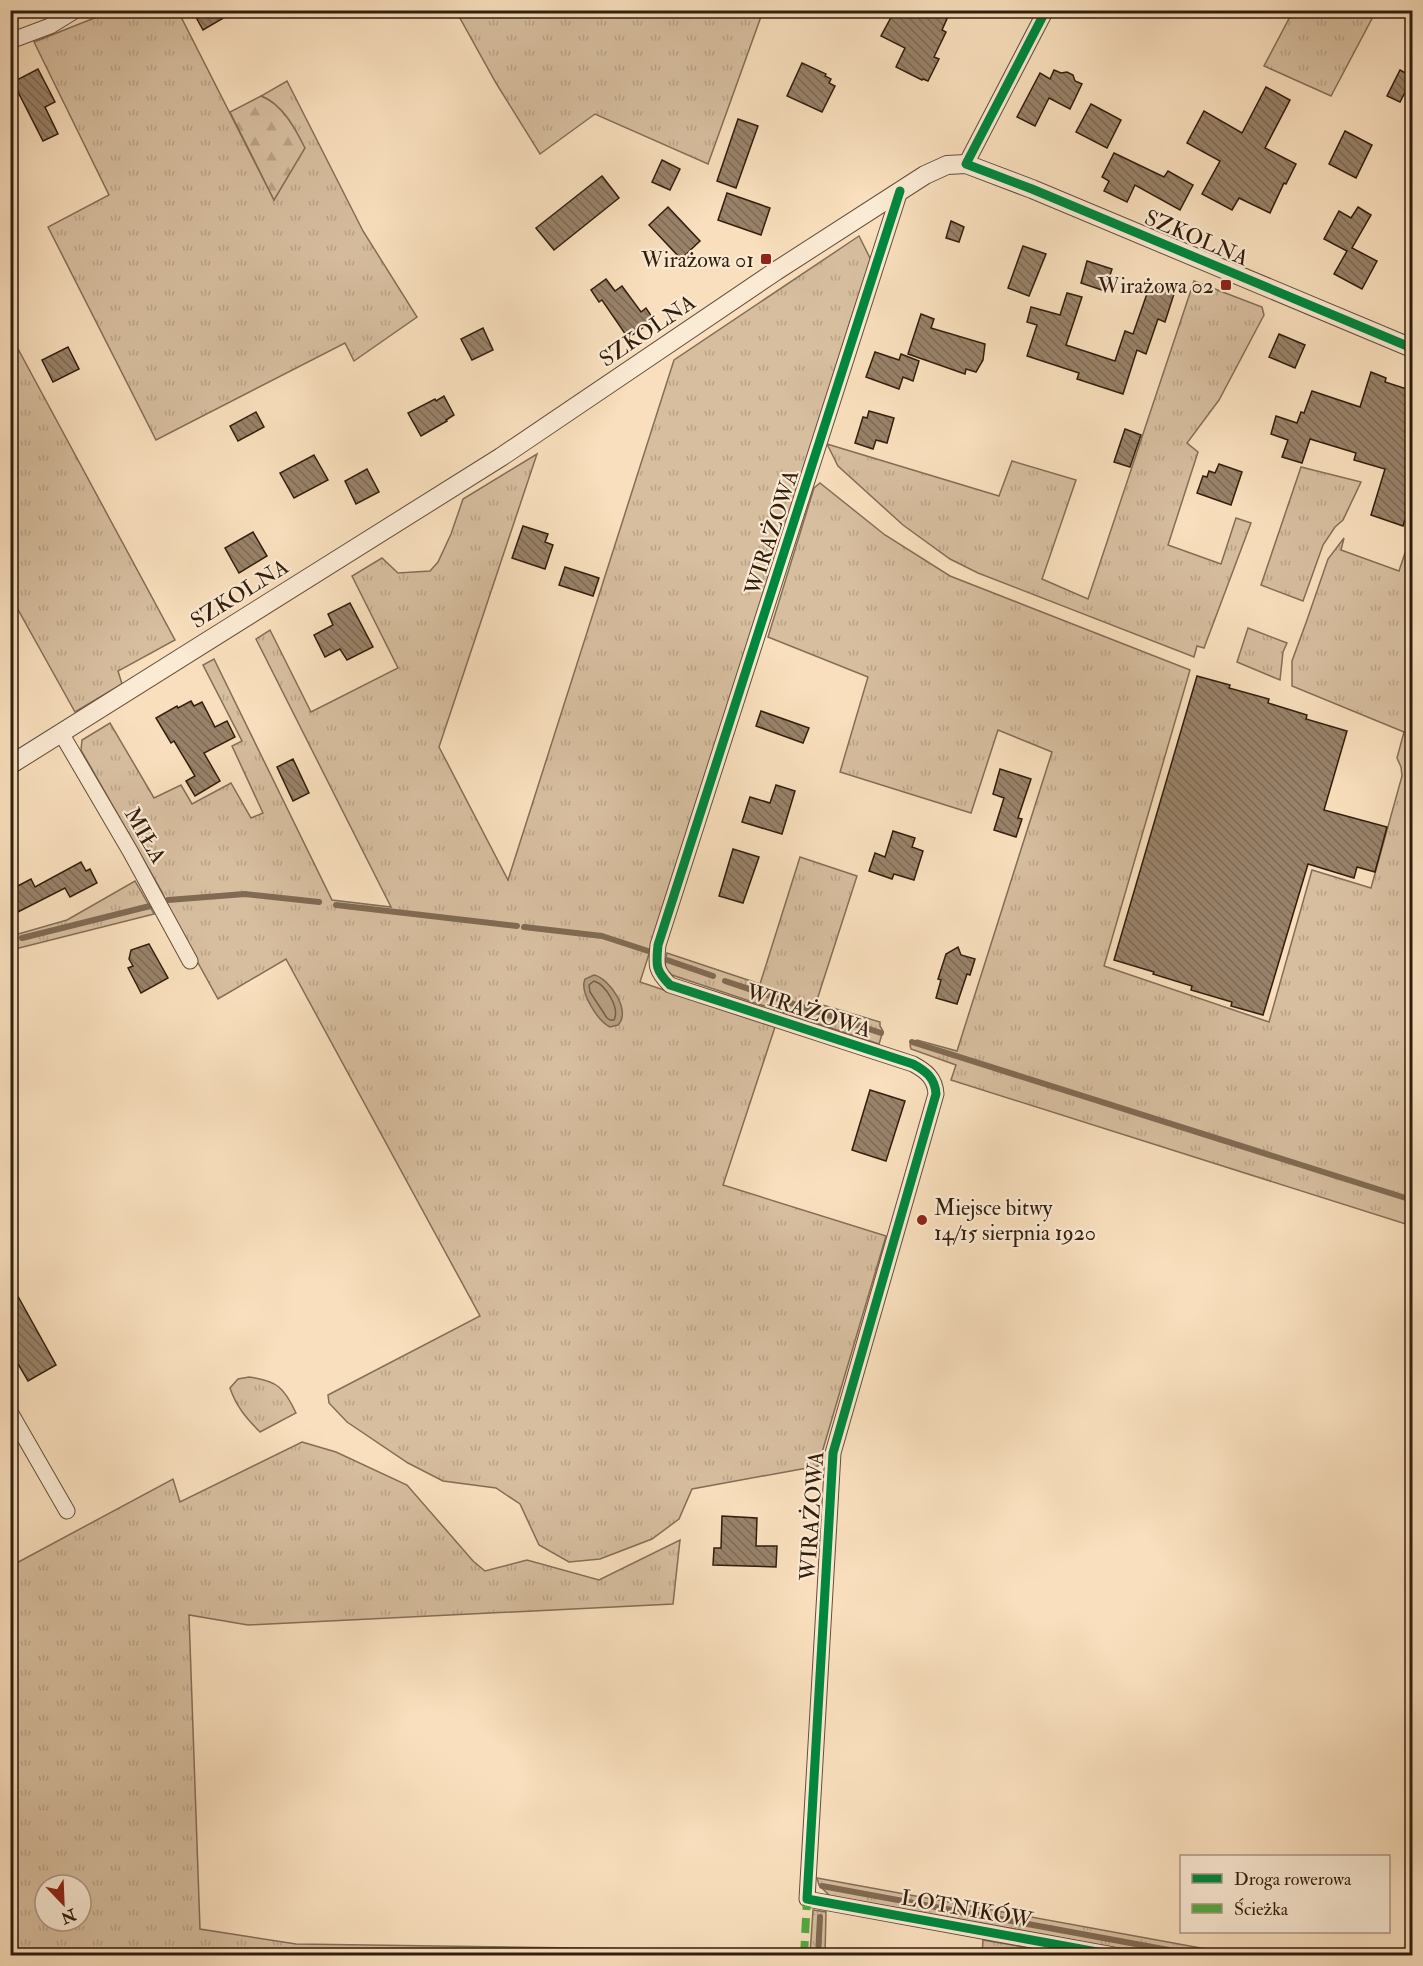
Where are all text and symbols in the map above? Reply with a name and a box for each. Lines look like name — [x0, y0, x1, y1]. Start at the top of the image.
street label: SZKOLNA — [1140, 203, 1253, 272]
place label: Wirażowa 01 — [640, 246, 754, 274]
marker: Wirażowa 01 — [759, 252, 773, 266]
place label: Wirażowa 02 — [1097, 272, 1214, 300]
marker: Wirażowa 02 — [1219, 278, 1233, 292]
street label: SZKOLNA — [594, 288, 701, 373]
street label: WIRAŻOWA — [737, 466, 805, 599]
street label: SZKOLNA — [185, 553, 294, 635]
street label: MIŁA — [118, 802, 172, 869]
street label: WIRAŻOWA — [742, 976, 875, 1044]
place label: Miejsce bitwy 14/15 sierpnia 1920 — [934, 1194, 1096, 1248]
marker: Miejsce bitwy 14/15 sierpnia 1920 — [915, 1213, 929, 1227]
street label: WIRAŻOWA — [792, 1450, 830, 1583]
legend — [1180, 1855, 1390, 1933]
text: Droga rowerowa — [1234, 1868, 1352, 1891]
north arrow — [33, 1873, 93, 1933]
street label: LOTNIKÓW — [899, 1883, 1037, 1935]
text: Ścieżka — [1234, 1898, 1289, 1921]
text: N — [57, 1903, 80, 1928]

